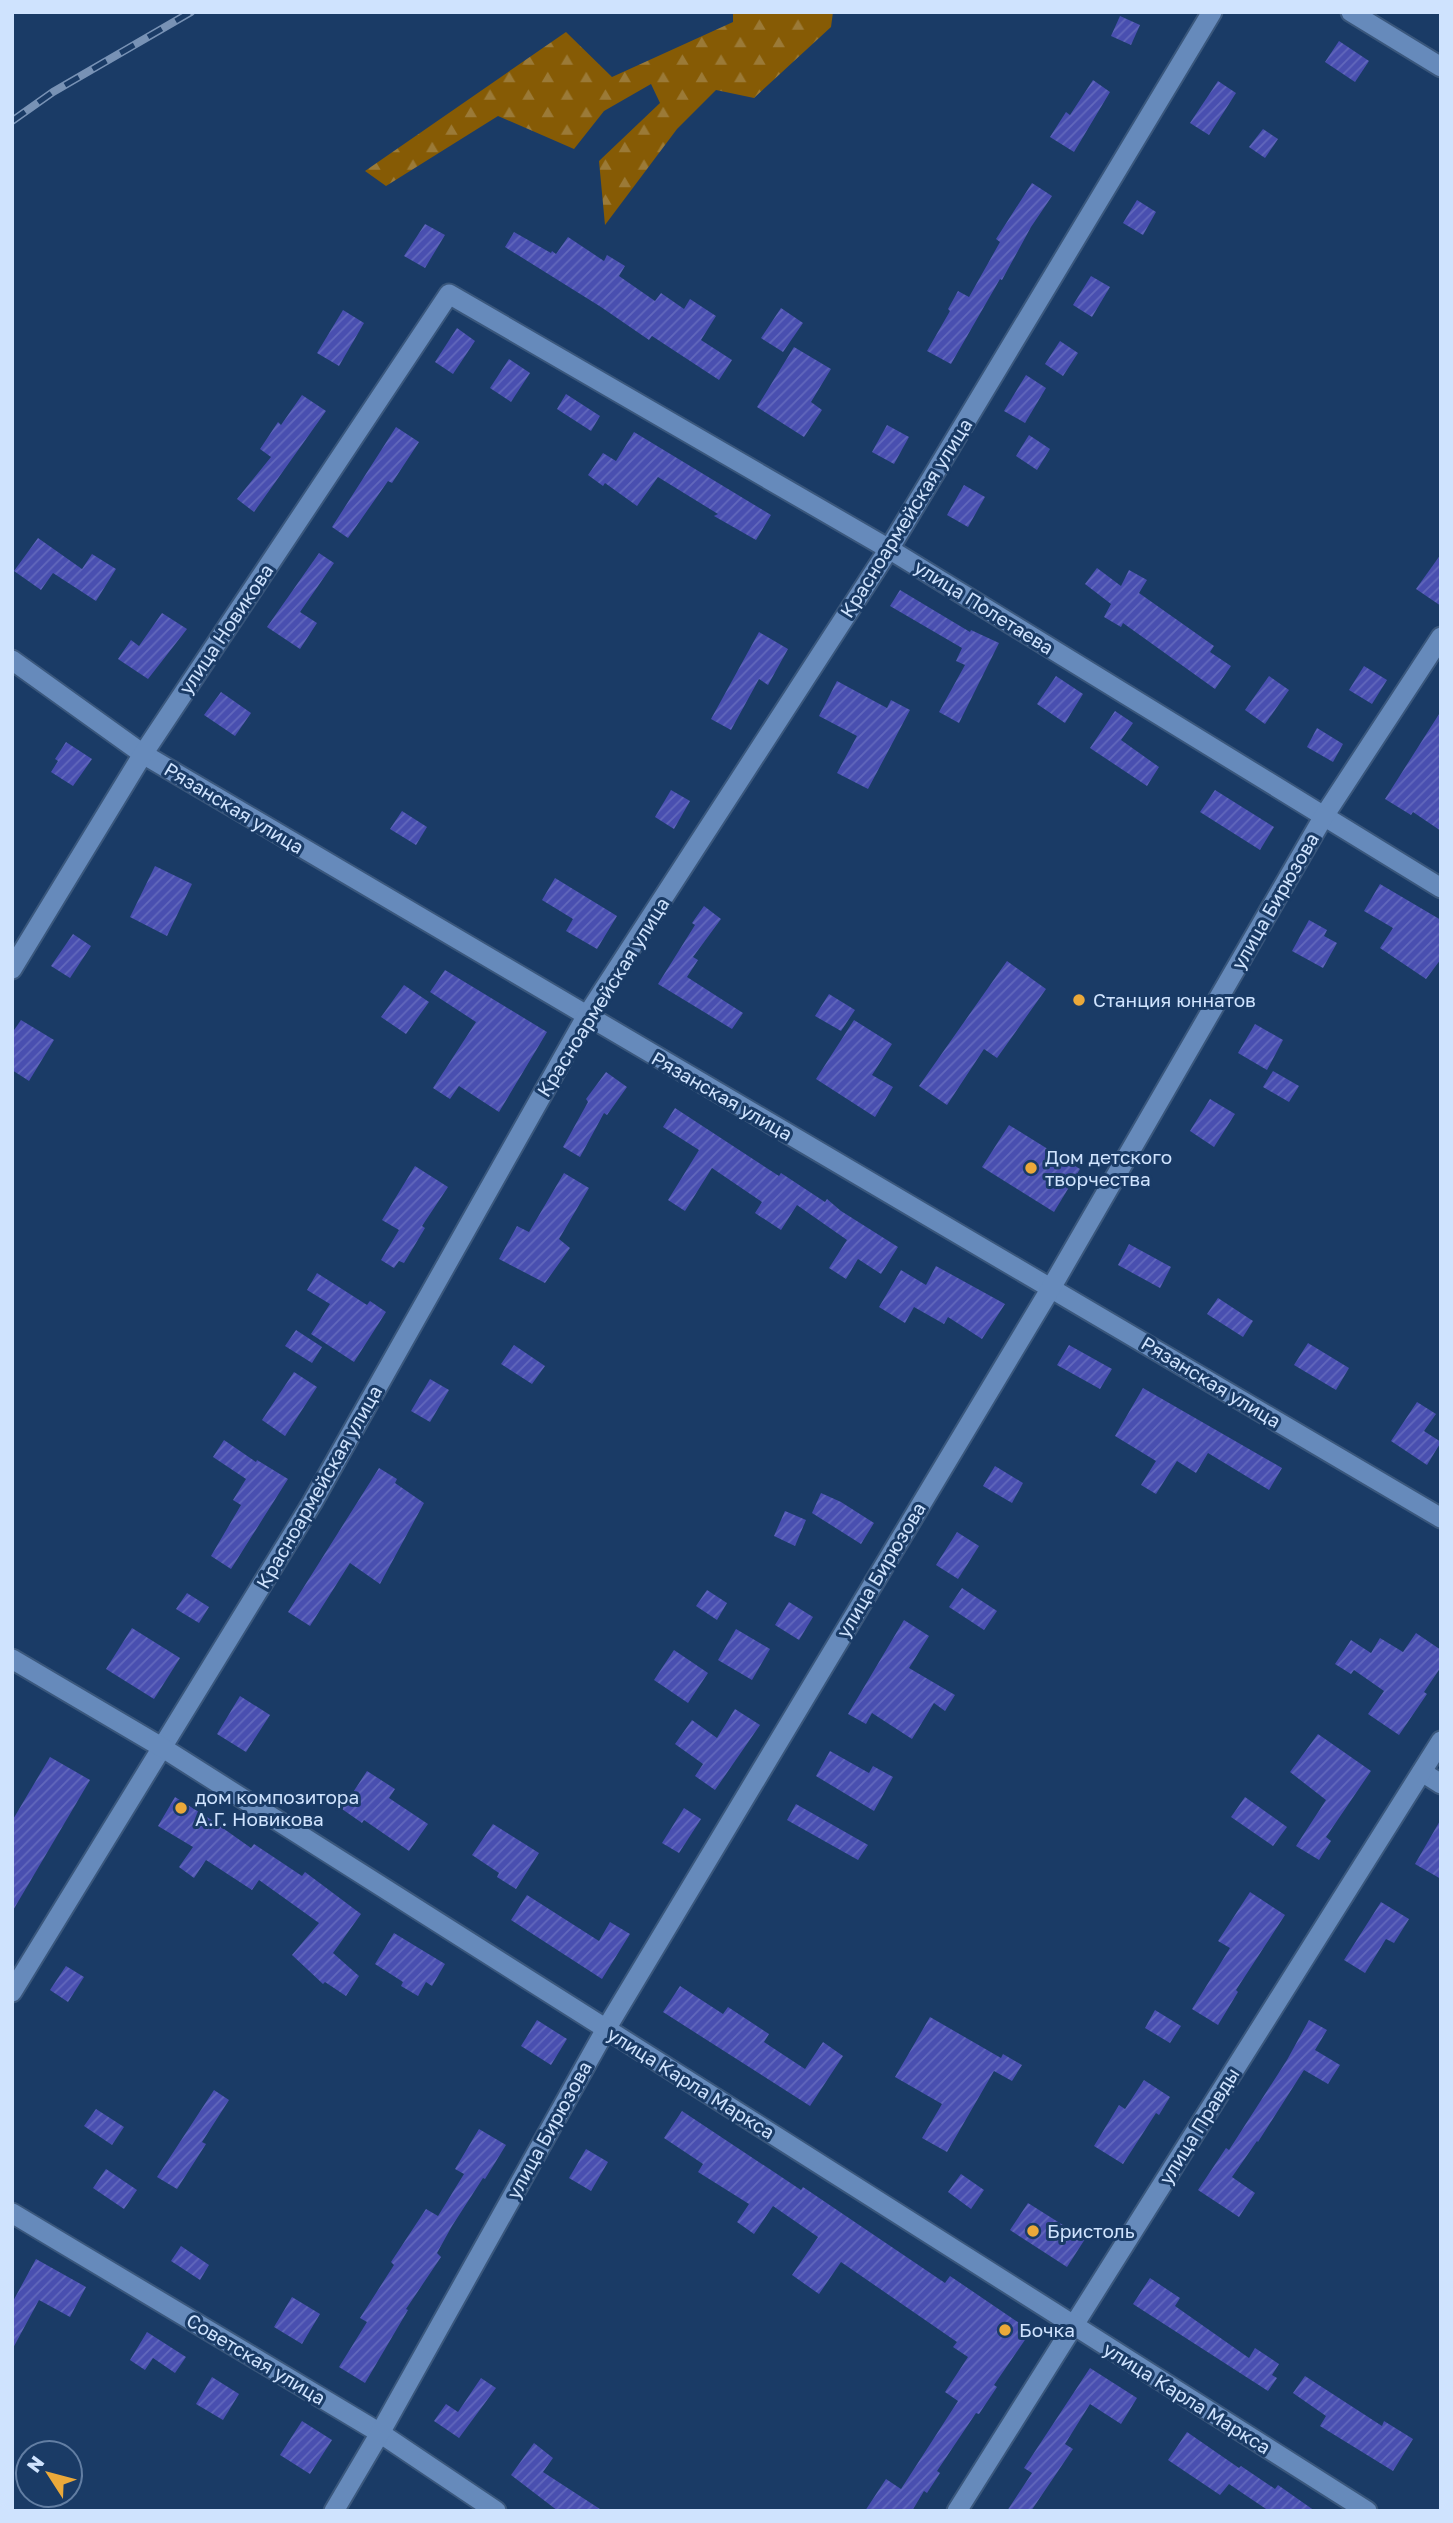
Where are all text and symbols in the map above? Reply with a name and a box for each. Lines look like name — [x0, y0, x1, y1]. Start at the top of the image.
street label: Красноармейская улица — [835, 414, 976, 622]
street label: улица Полетаева — [910, 554, 1058, 659]
street label: улица Новикова — [174, 559, 278, 698]
street label: Рязанская улица — [160, 757, 308, 858]
street label: улица Бирюзова — [1226, 828, 1323, 973]
street label: Красноармейская улица — [532, 893, 673, 1101]
place label: Станция юннатов — [1093, 988, 1256, 1011]
marker: Станция юннатов — [1071, 992, 1087, 1008]
street label: Рязанская улица — [648, 1046, 797, 1145]
place label: Дом детского творчества — [1045, 1145, 1172, 1190]
marker: Дом детского творчества — [1023, 1160, 1039, 1176]
street label: Рязанская улица — [1137, 1331, 1285, 1432]
street label: Красноармейская улица — [251, 1381, 386, 1592]
street label: улица Бирюзова — [831, 1498, 930, 1642]
place label: дом композитора А.Г. Новикова — [195, 1785, 359, 1830]
marker: дом композитора А.Г. Новикова — [173, 1800, 189, 1816]
street label: улица Карла Маркса — [603, 2022, 779, 2143]
street label: улица Бирюзова — [501, 2057, 596, 2203]
street label: улица Правды — [1154, 2063, 1244, 2188]
place label: Бристоль — [1047, 2219, 1135, 2242]
marker: Бристоль — [1025, 2223, 1041, 2239]
street label: Советская улица — [183, 2308, 330, 2409]
place label: Бочка — [1019, 2318, 1075, 2341]
marker: Бочка — [997, 2322, 1013, 2338]
street label: улица Карла Маркса — [1099, 2337, 1275, 2458]
north arrow — [14, 2439, 84, 2509]
text: N — [21, 2451, 48, 2476]

